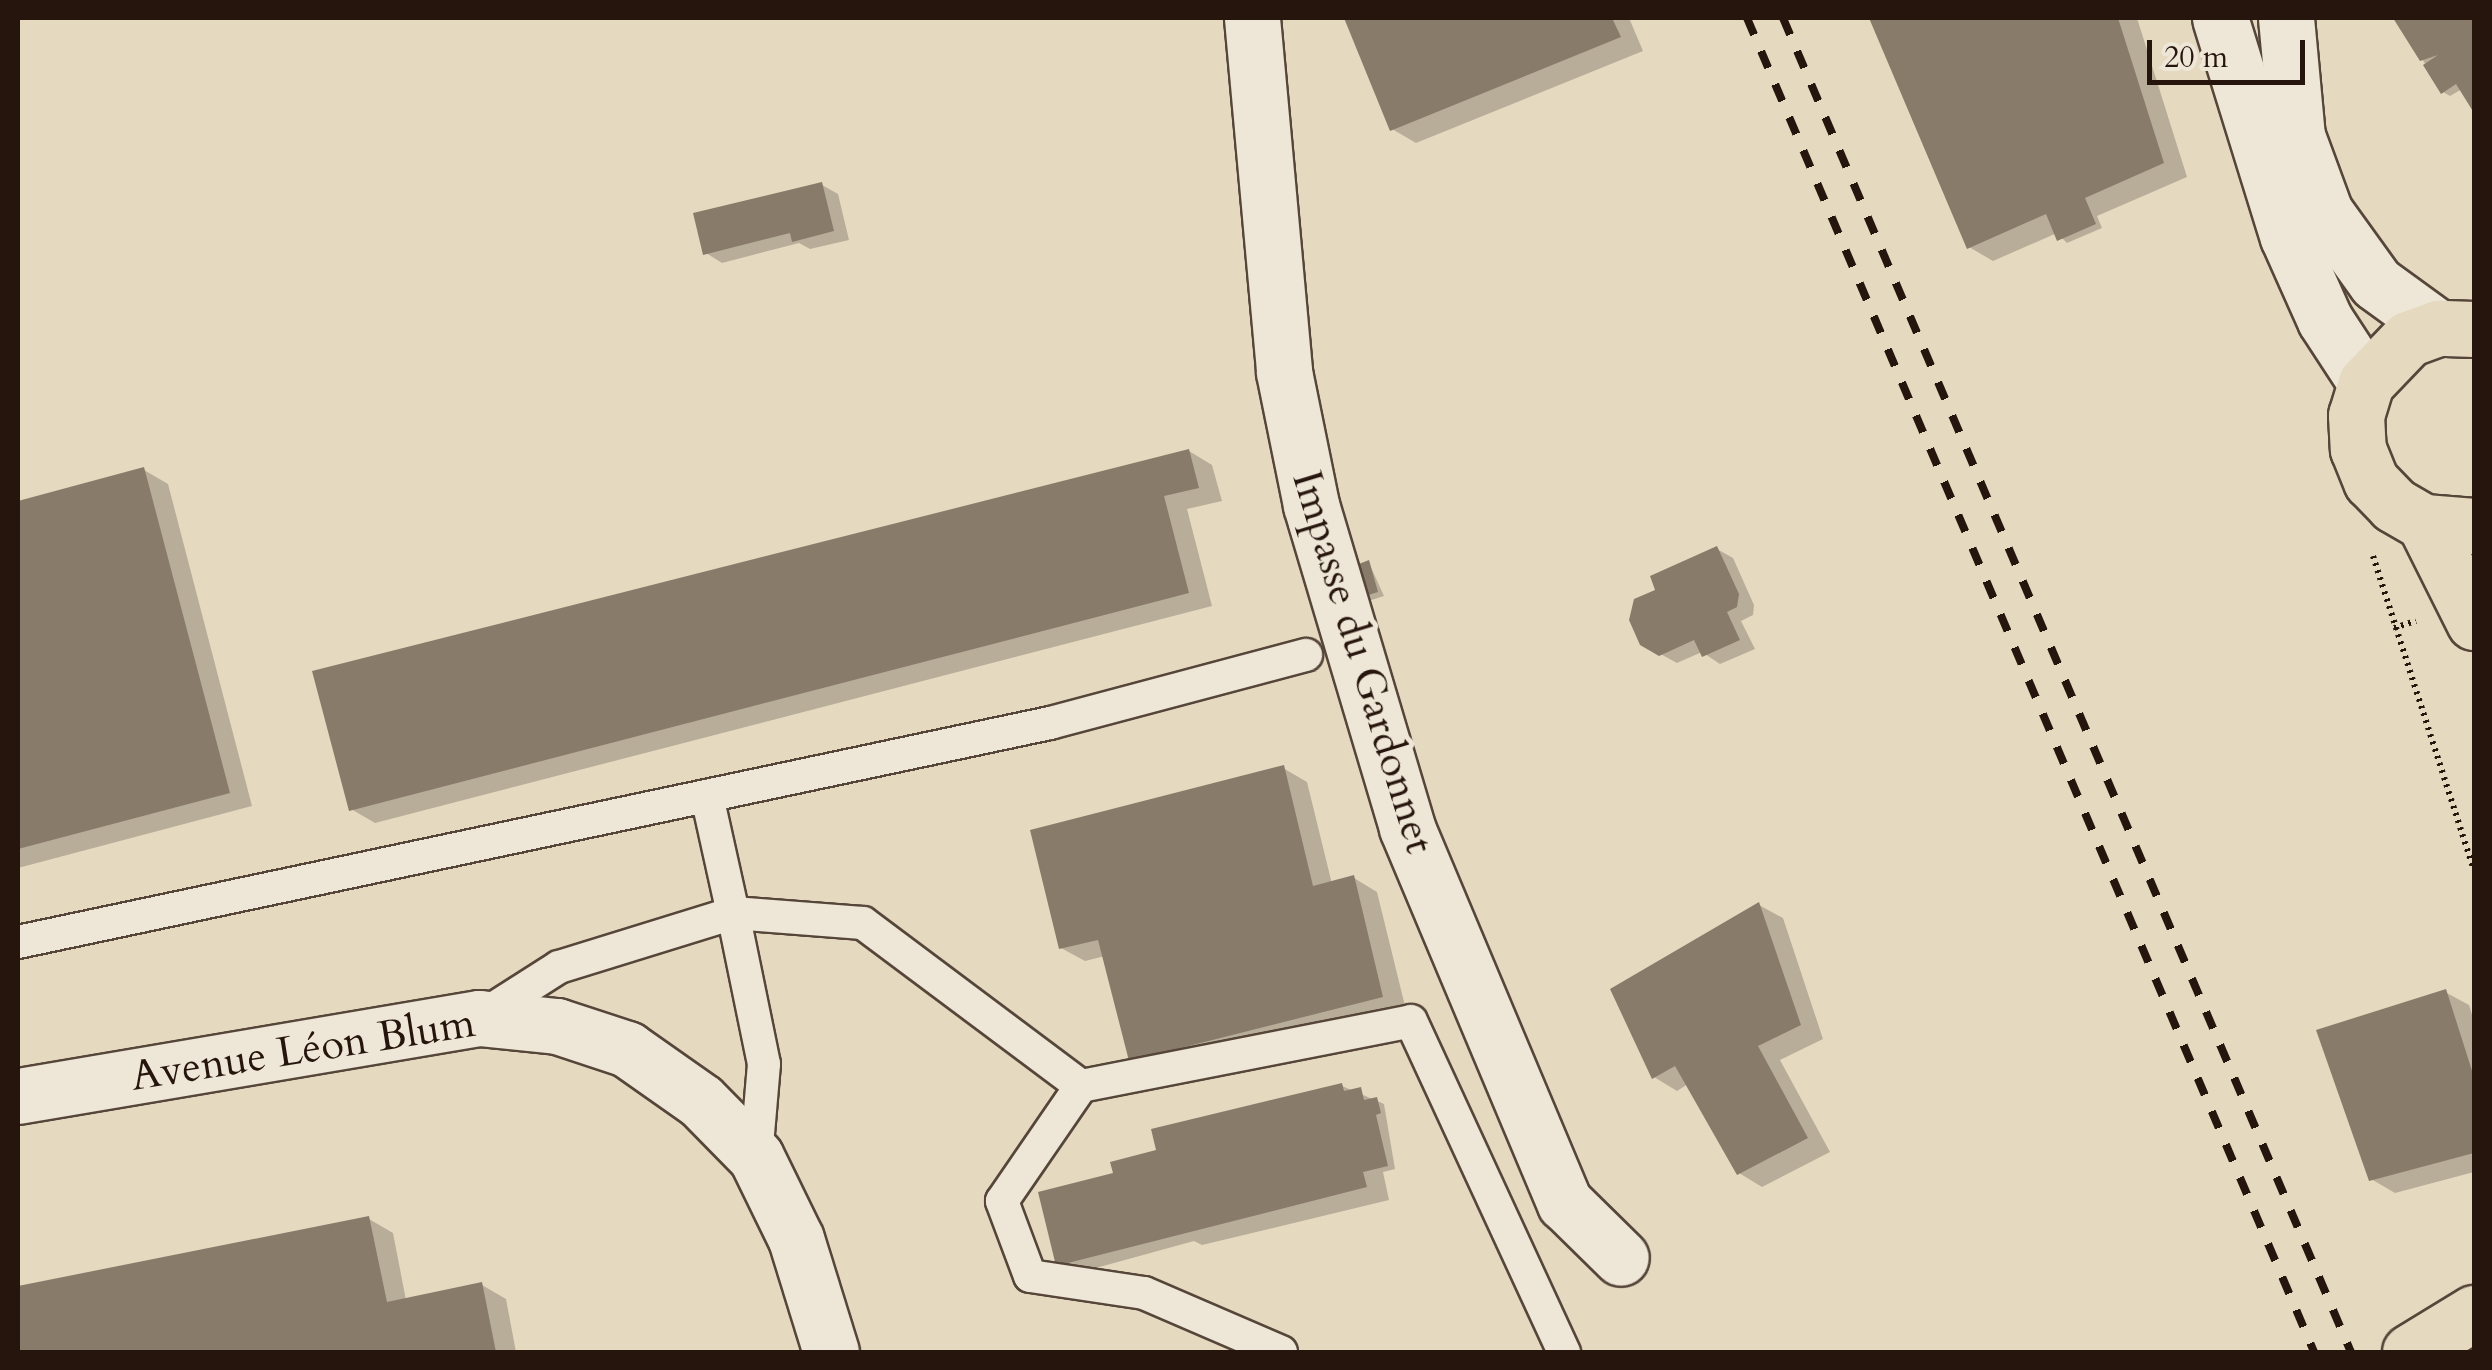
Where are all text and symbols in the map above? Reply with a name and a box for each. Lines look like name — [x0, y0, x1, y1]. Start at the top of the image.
scale bar — [2152, 20, 2310, 82]
text: 20 m — [2164, 37, 2228, 78]
street label: Impasse du Gardonnet — [1281, 465, 1445, 859]
street label: Avenue Léon Blum — [127, 998, 479, 1102]

